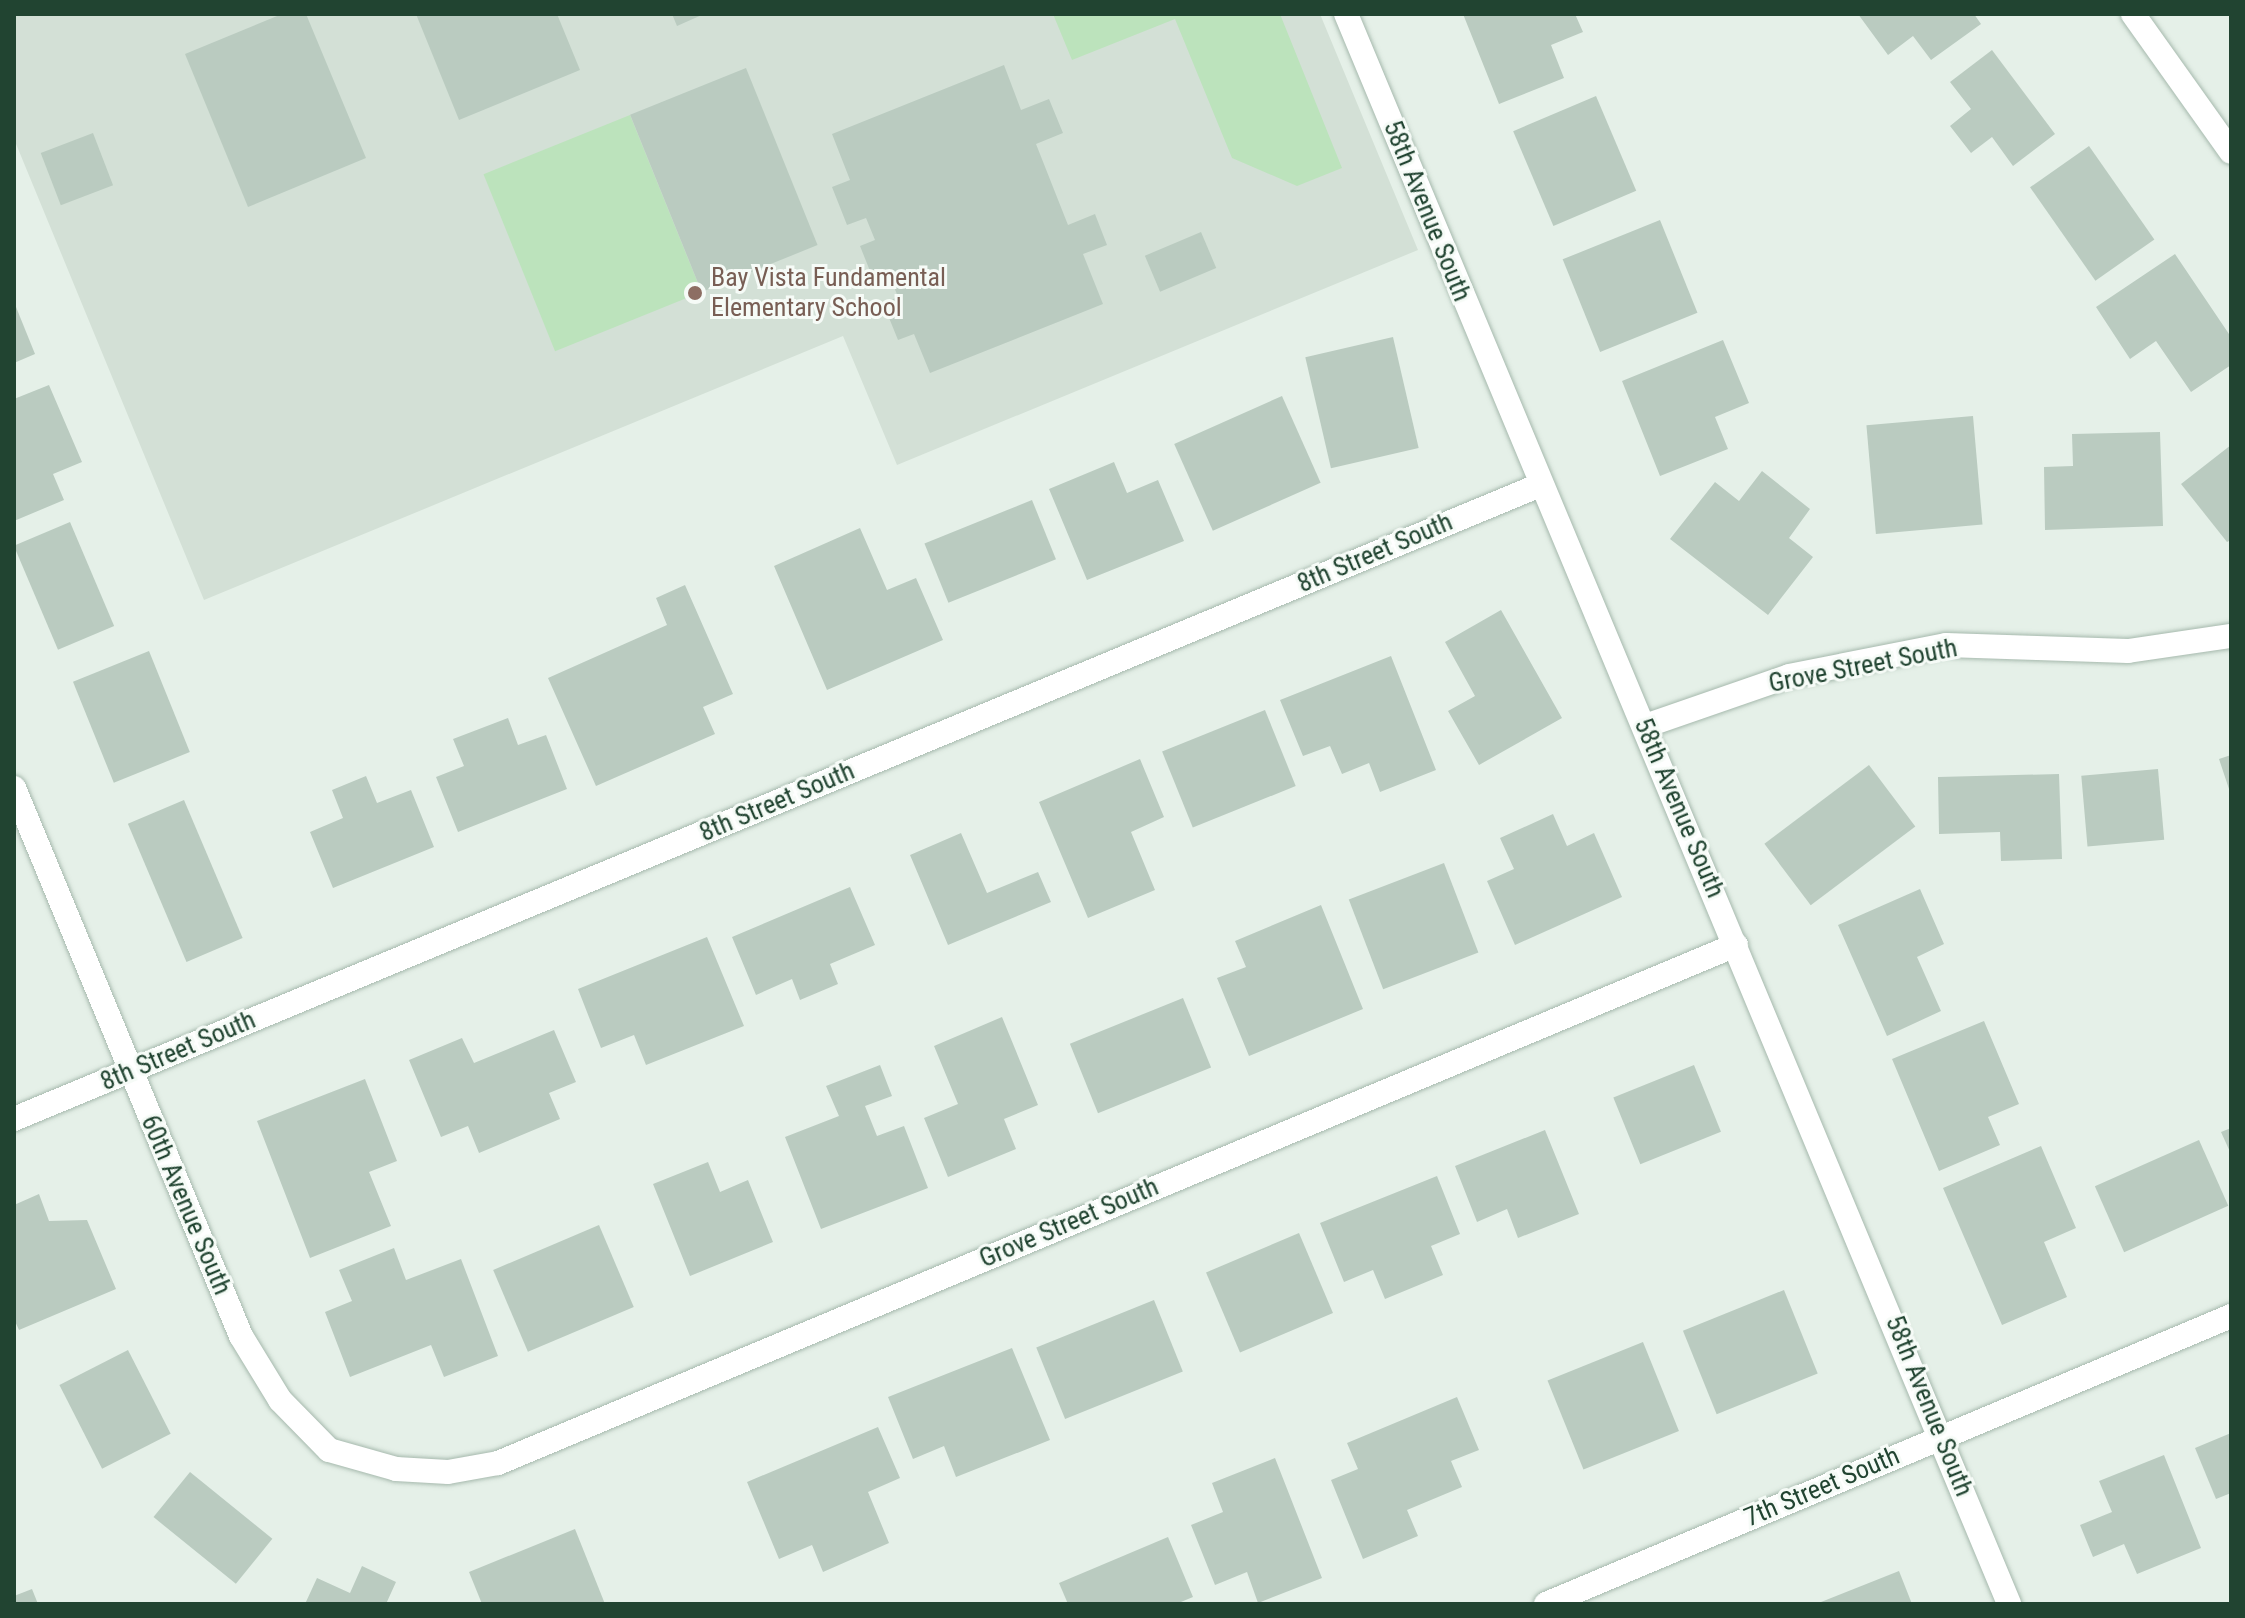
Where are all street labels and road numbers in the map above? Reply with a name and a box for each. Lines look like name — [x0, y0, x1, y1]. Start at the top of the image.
street label: 58th Avenue South — [1377, 116, 1477, 306]
street label: 8th Street South — [1293, 506, 1457, 600]
street label: Grove Street South — [1766, 632, 1960, 700]
street label: 58th Avenue South — [1627, 714, 1731, 902]
street label: 8th Street South — [695, 755, 859, 849]
street label: 8th Street South — [96, 1004, 260, 1098]
street label: 60th Avenue South — [134, 1111, 238, 1299]
street label: Grove Street South — [975, 1171, 1163, 1275]
street label: 58th Avenue South — [1879, 1311, 1979, 1501]
street label: 7th Street South — [1740, 1440, 1904, 1534]

